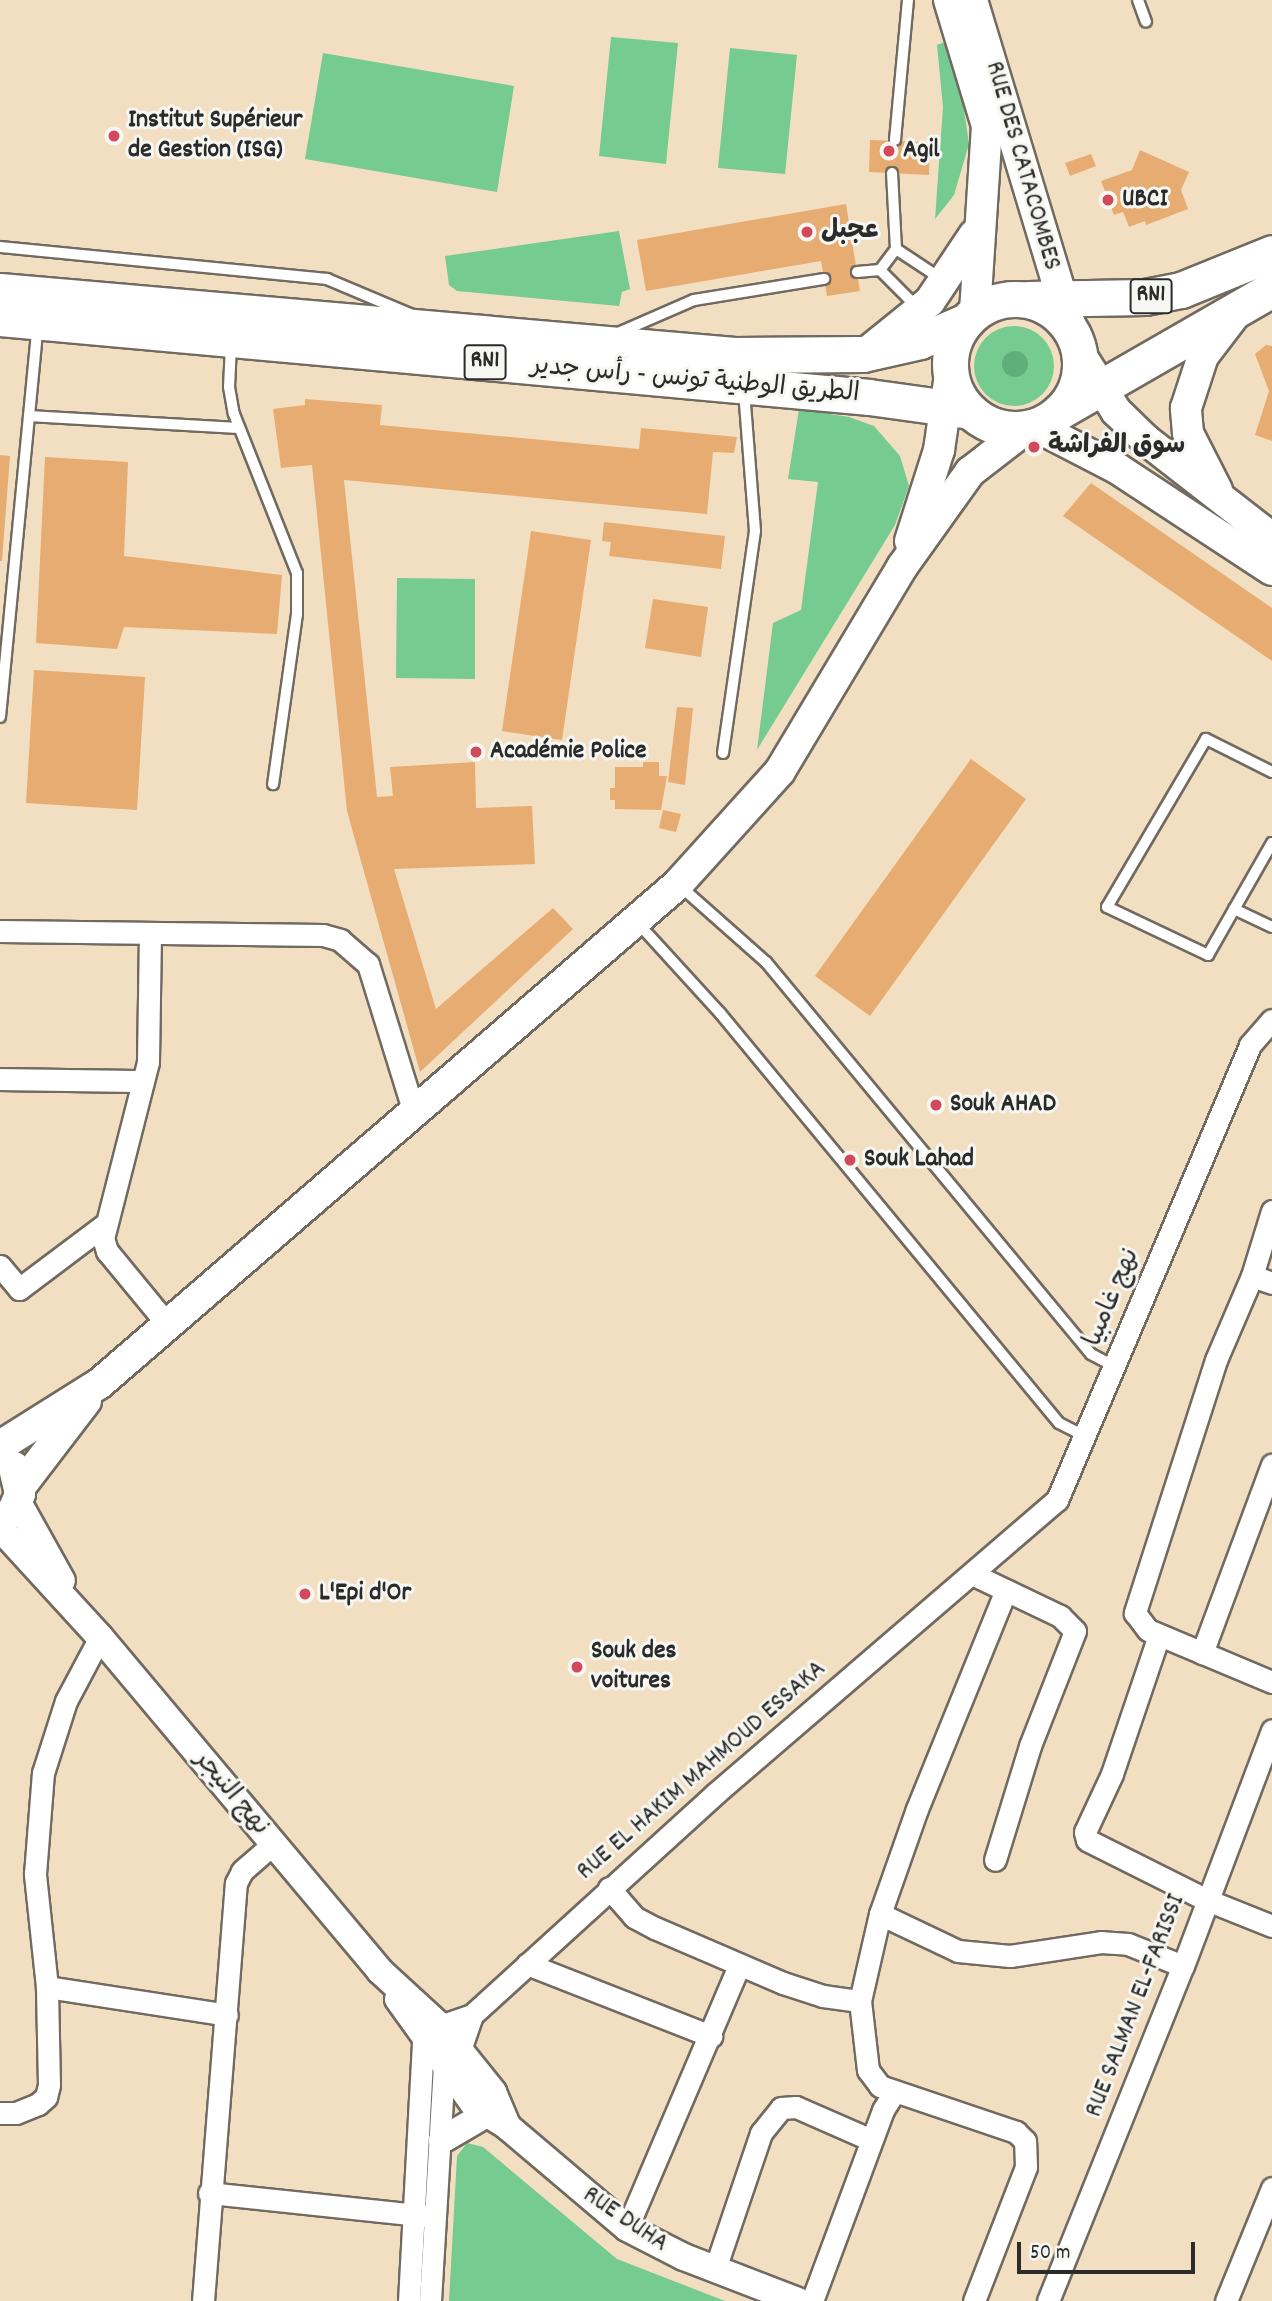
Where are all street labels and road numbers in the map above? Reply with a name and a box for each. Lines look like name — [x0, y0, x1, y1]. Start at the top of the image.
street label: RUE DES CATACOMBES — [977, 58, 1067, 274]
road number: RN1 — [1128, 276, 1174, 316]
road number: RN1 — [462, 342, 508, 382]
street label: الطريق الوطنية تونس - رأس جدير — [529, 351, 861, 411]
street label: نهج غامبيا — [1078, 1244, 1148, 1352]
street label: RUE EL HAKIM MAHMOUD ESSAKA — [571, 1654, 833, 1888]
street label: نهج النيجر — [187, 1745, 275, 1843]
street label: RUE SALMAN EL-FARISSI — [1079, 1890, 1193, 2122]
street label: RUE DUHA — [576, 2180, 674, 2260]

